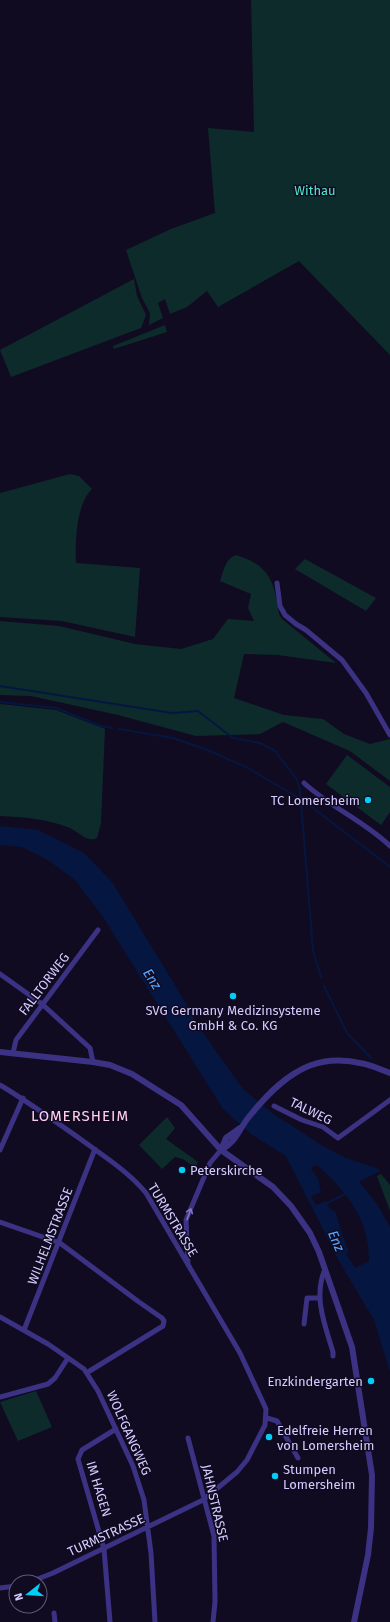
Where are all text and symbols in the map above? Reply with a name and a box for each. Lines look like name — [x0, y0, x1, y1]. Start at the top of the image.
park label: Withau — [294, 183, 336, 198]
place label: TC Lomersheim — [271, 793, 360, 808]
marker: TC Lomersheim — [363, 795, 373, 805]
street label: FALLTORWEG — [16, 950, 72, 1018]
water label: Enz — [139, 965, 165, 993]
marker: SVG Germany Medizinsysteme GmbH & Co. KG — [228, 991, 238, 1001]
place label: SVG Germany Medizinsysteme GmbH & Co. KG — [145, 1003, 321, 1033]
street label: TALWEG — [287, 1094, 335, 1128]
district label: LOMERSHEIM — [31, 1107, 129, 1125]
place label: Peterskirche — [190, 1163, 263, 1178]
marker: Peterskirche — [177, 1165, 187, 1175]
street label: TURMSTRASSE — [145, 1181, 201, 1259]
street label: WILHELMSTRASSE — [25, 1185, 75, 1287]
one-way arrow — [185, 1208, 193, 1220]
water label: Enz — [324, 1228, 348, 1255]
place label: Enzkindergarten — [267, 1374, 363, 1389]
marker: Enzkindergarten — [366, 1376, 376, 1386]
street label: WOLFGANGWEG — [104, 1388, 154, 1478]
place label: Edelfreie Herren von Lomersheim — [277, 1423, 374, 1453]
marker: Edelfreie Herren von Lomersheim — [264, 1432, 274, 1442]
street label: IM HAGEN — [83, 1459, 115, 1519]
place label: Stumpen Lomersheim — [283, 1462, 355, 1492]
street label: JAHNSTRASSE — [199, 1463, 231, 1543]
marker: Stumpen Lomersheim — [270, 1471, 280, 1481]
street label: TURMSTRASSE — [65, 1511, 147, 1559]
north arrow — [8, 1574, 48, 1614]
text: N — [12, 1591, 26, 1602]

